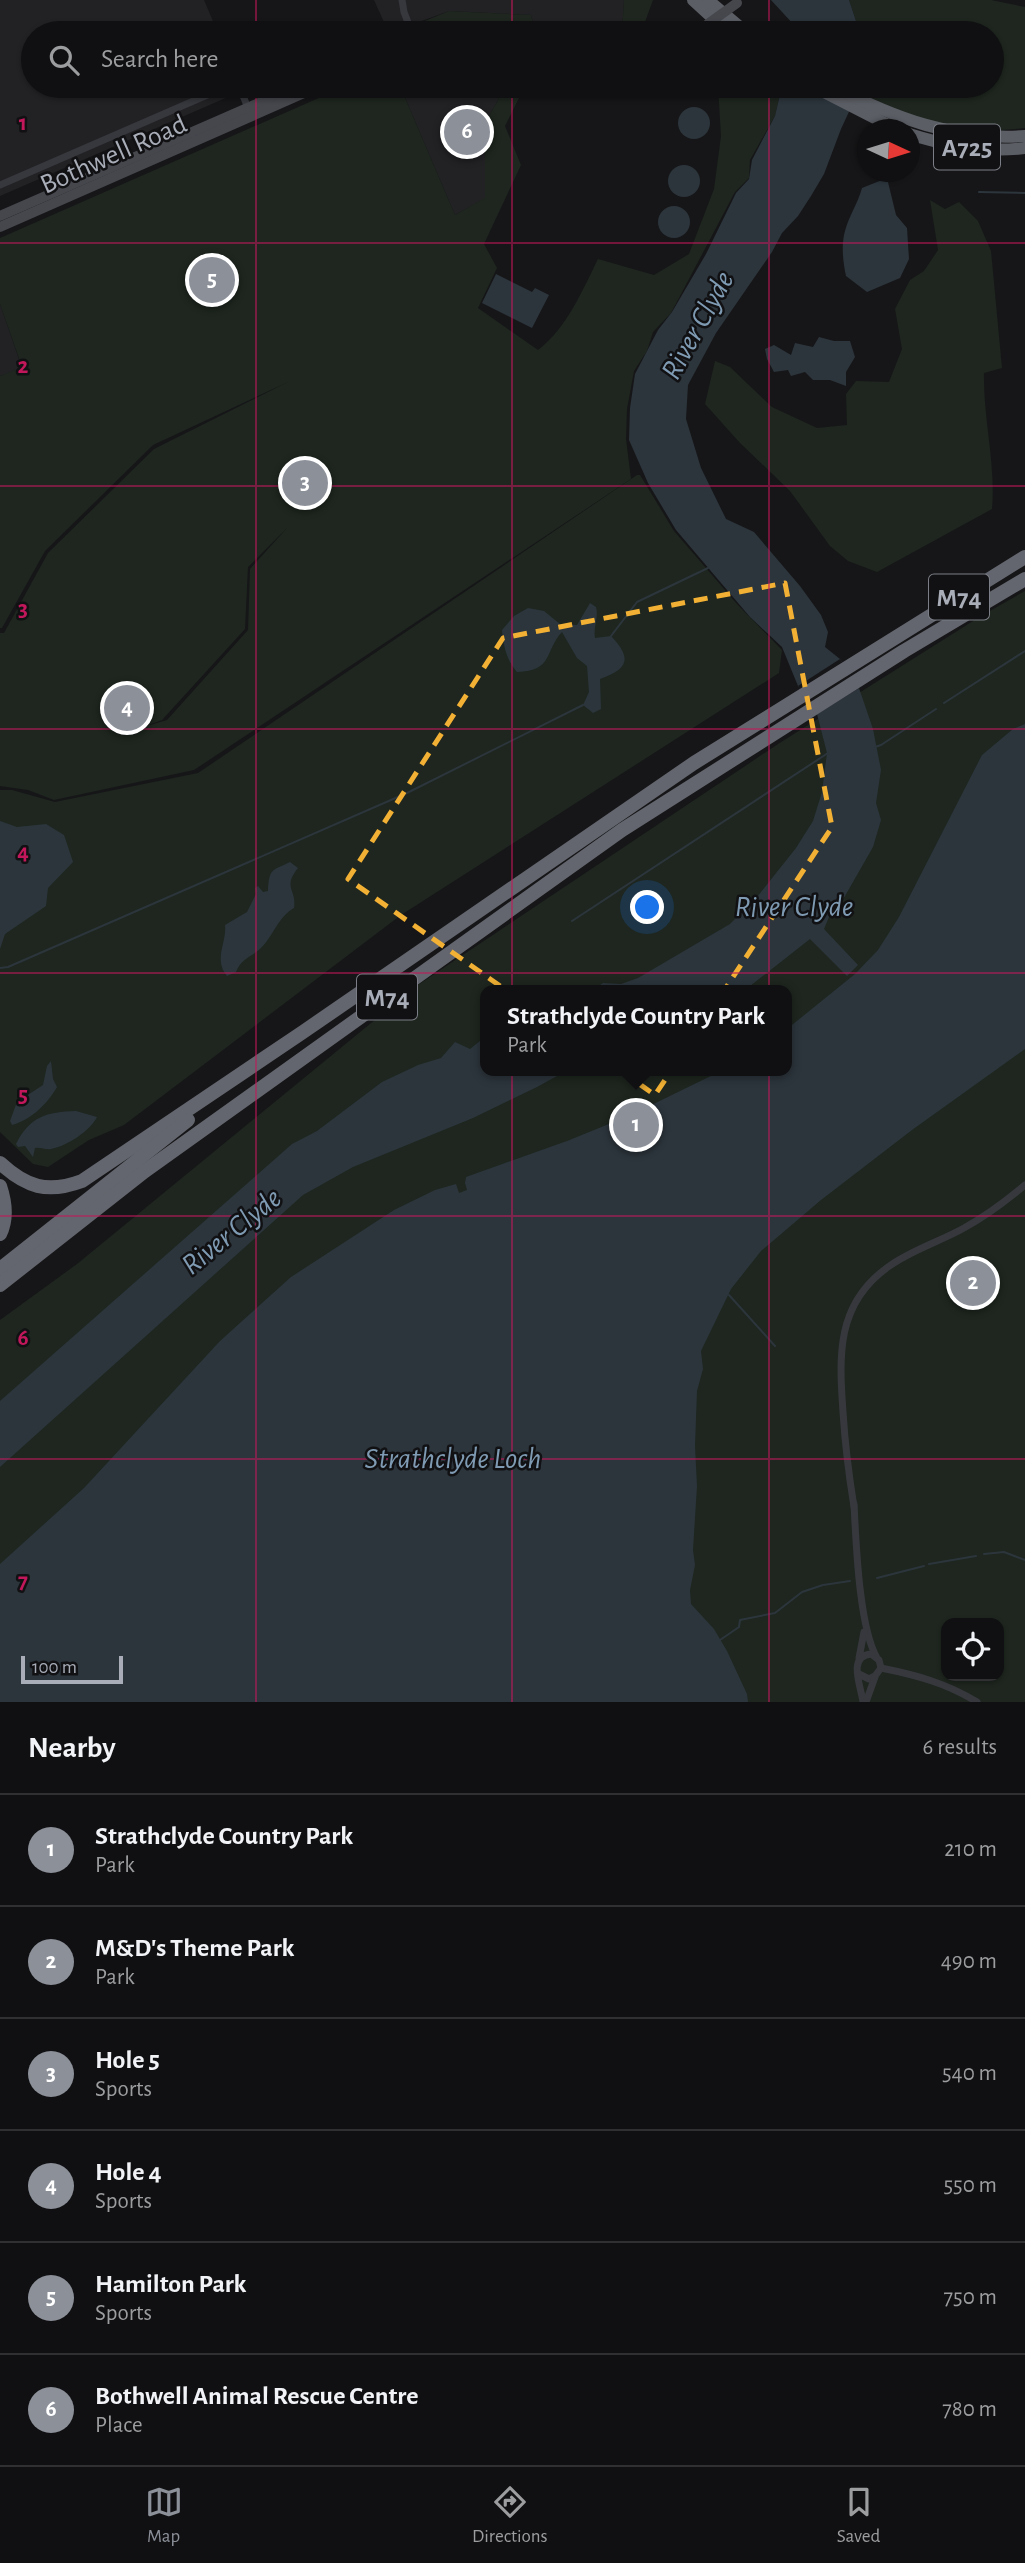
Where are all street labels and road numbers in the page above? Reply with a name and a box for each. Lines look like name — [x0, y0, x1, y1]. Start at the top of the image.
street label: Bothwell Road — [36, 110, 191, 200]
road number: A725 — [934, 124, 1000, 170]
road number: M74 — [929, 575, 989, 620]
road number: M74 — [357, 974, 417, 1020]

